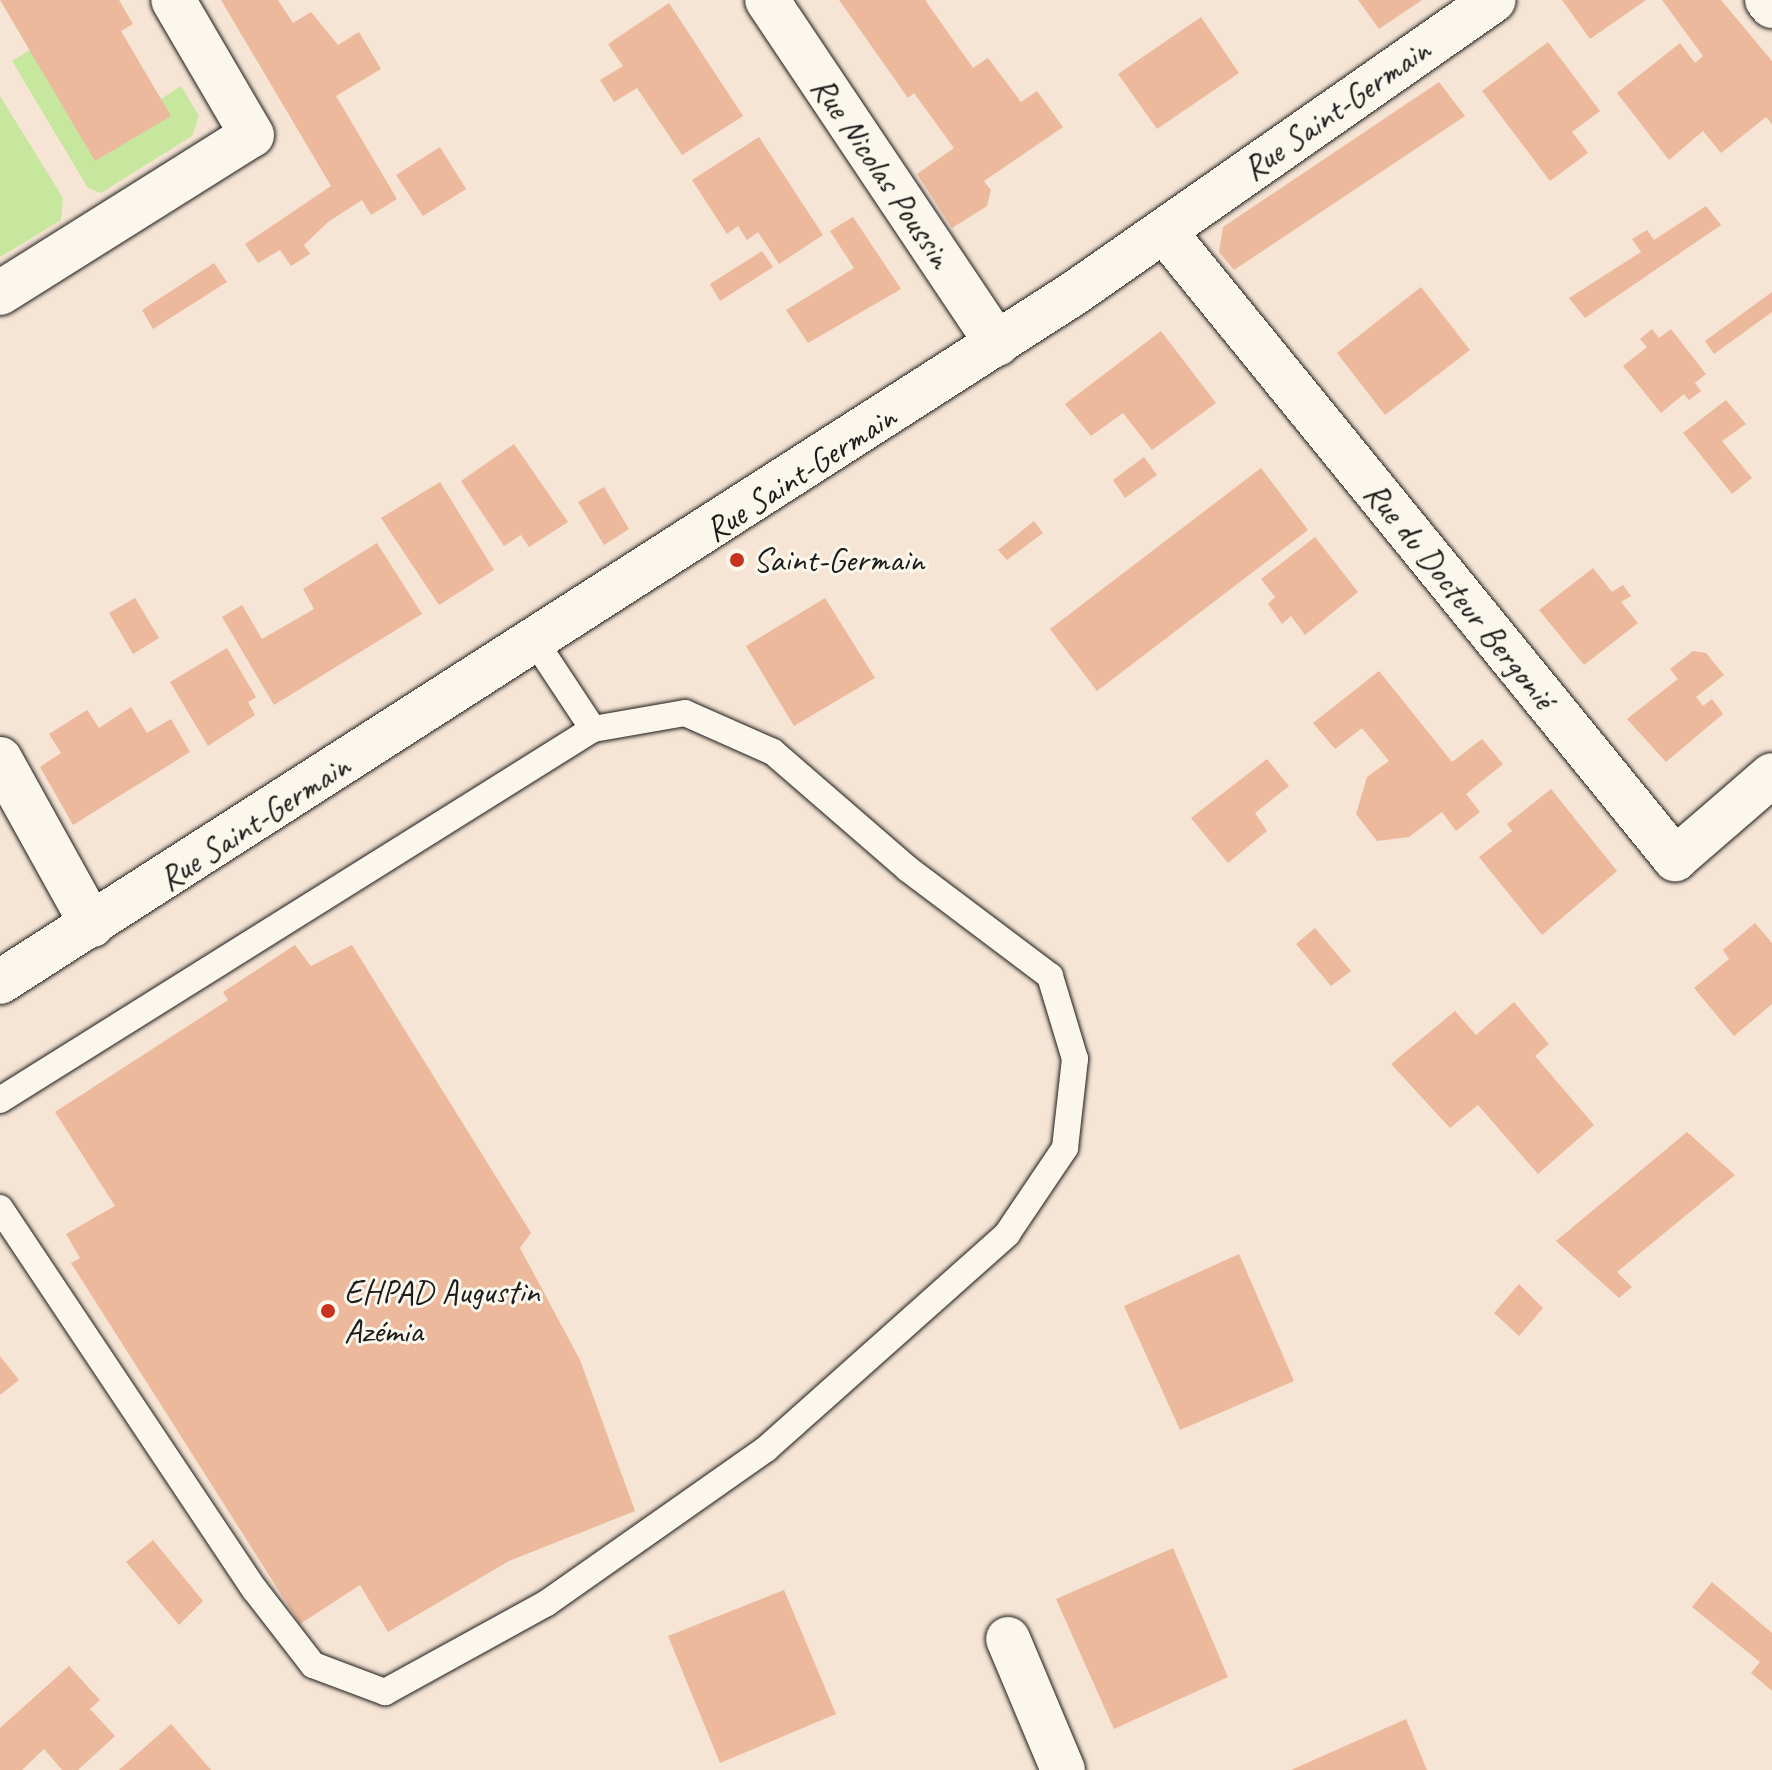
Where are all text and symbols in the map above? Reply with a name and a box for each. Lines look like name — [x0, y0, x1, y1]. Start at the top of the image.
street label: Rue Saint-Germain — [1234, 29, 1438, 189]
street label: Rue Nicolas Poussin — [802, 68, 962, 276]
street label: Rue Saint-Germain — [697, 396, 903, 550]
street label: Rue du Docteur Bergonié — [1356, 473, 1564, 717]
place label: Saint-Germain — [753, 540, 924, 580]
marker: Saint-Germain — [728, 551, 746, 569]
street label: Rue Saint-Germain — [151, 745, 357, 899]
place label: EHPAD Augustin Azémia — [344, 1271, 539, 1350]
marker: EHPAD Augustin Azémia — [319, 1302, 337, 1320]

